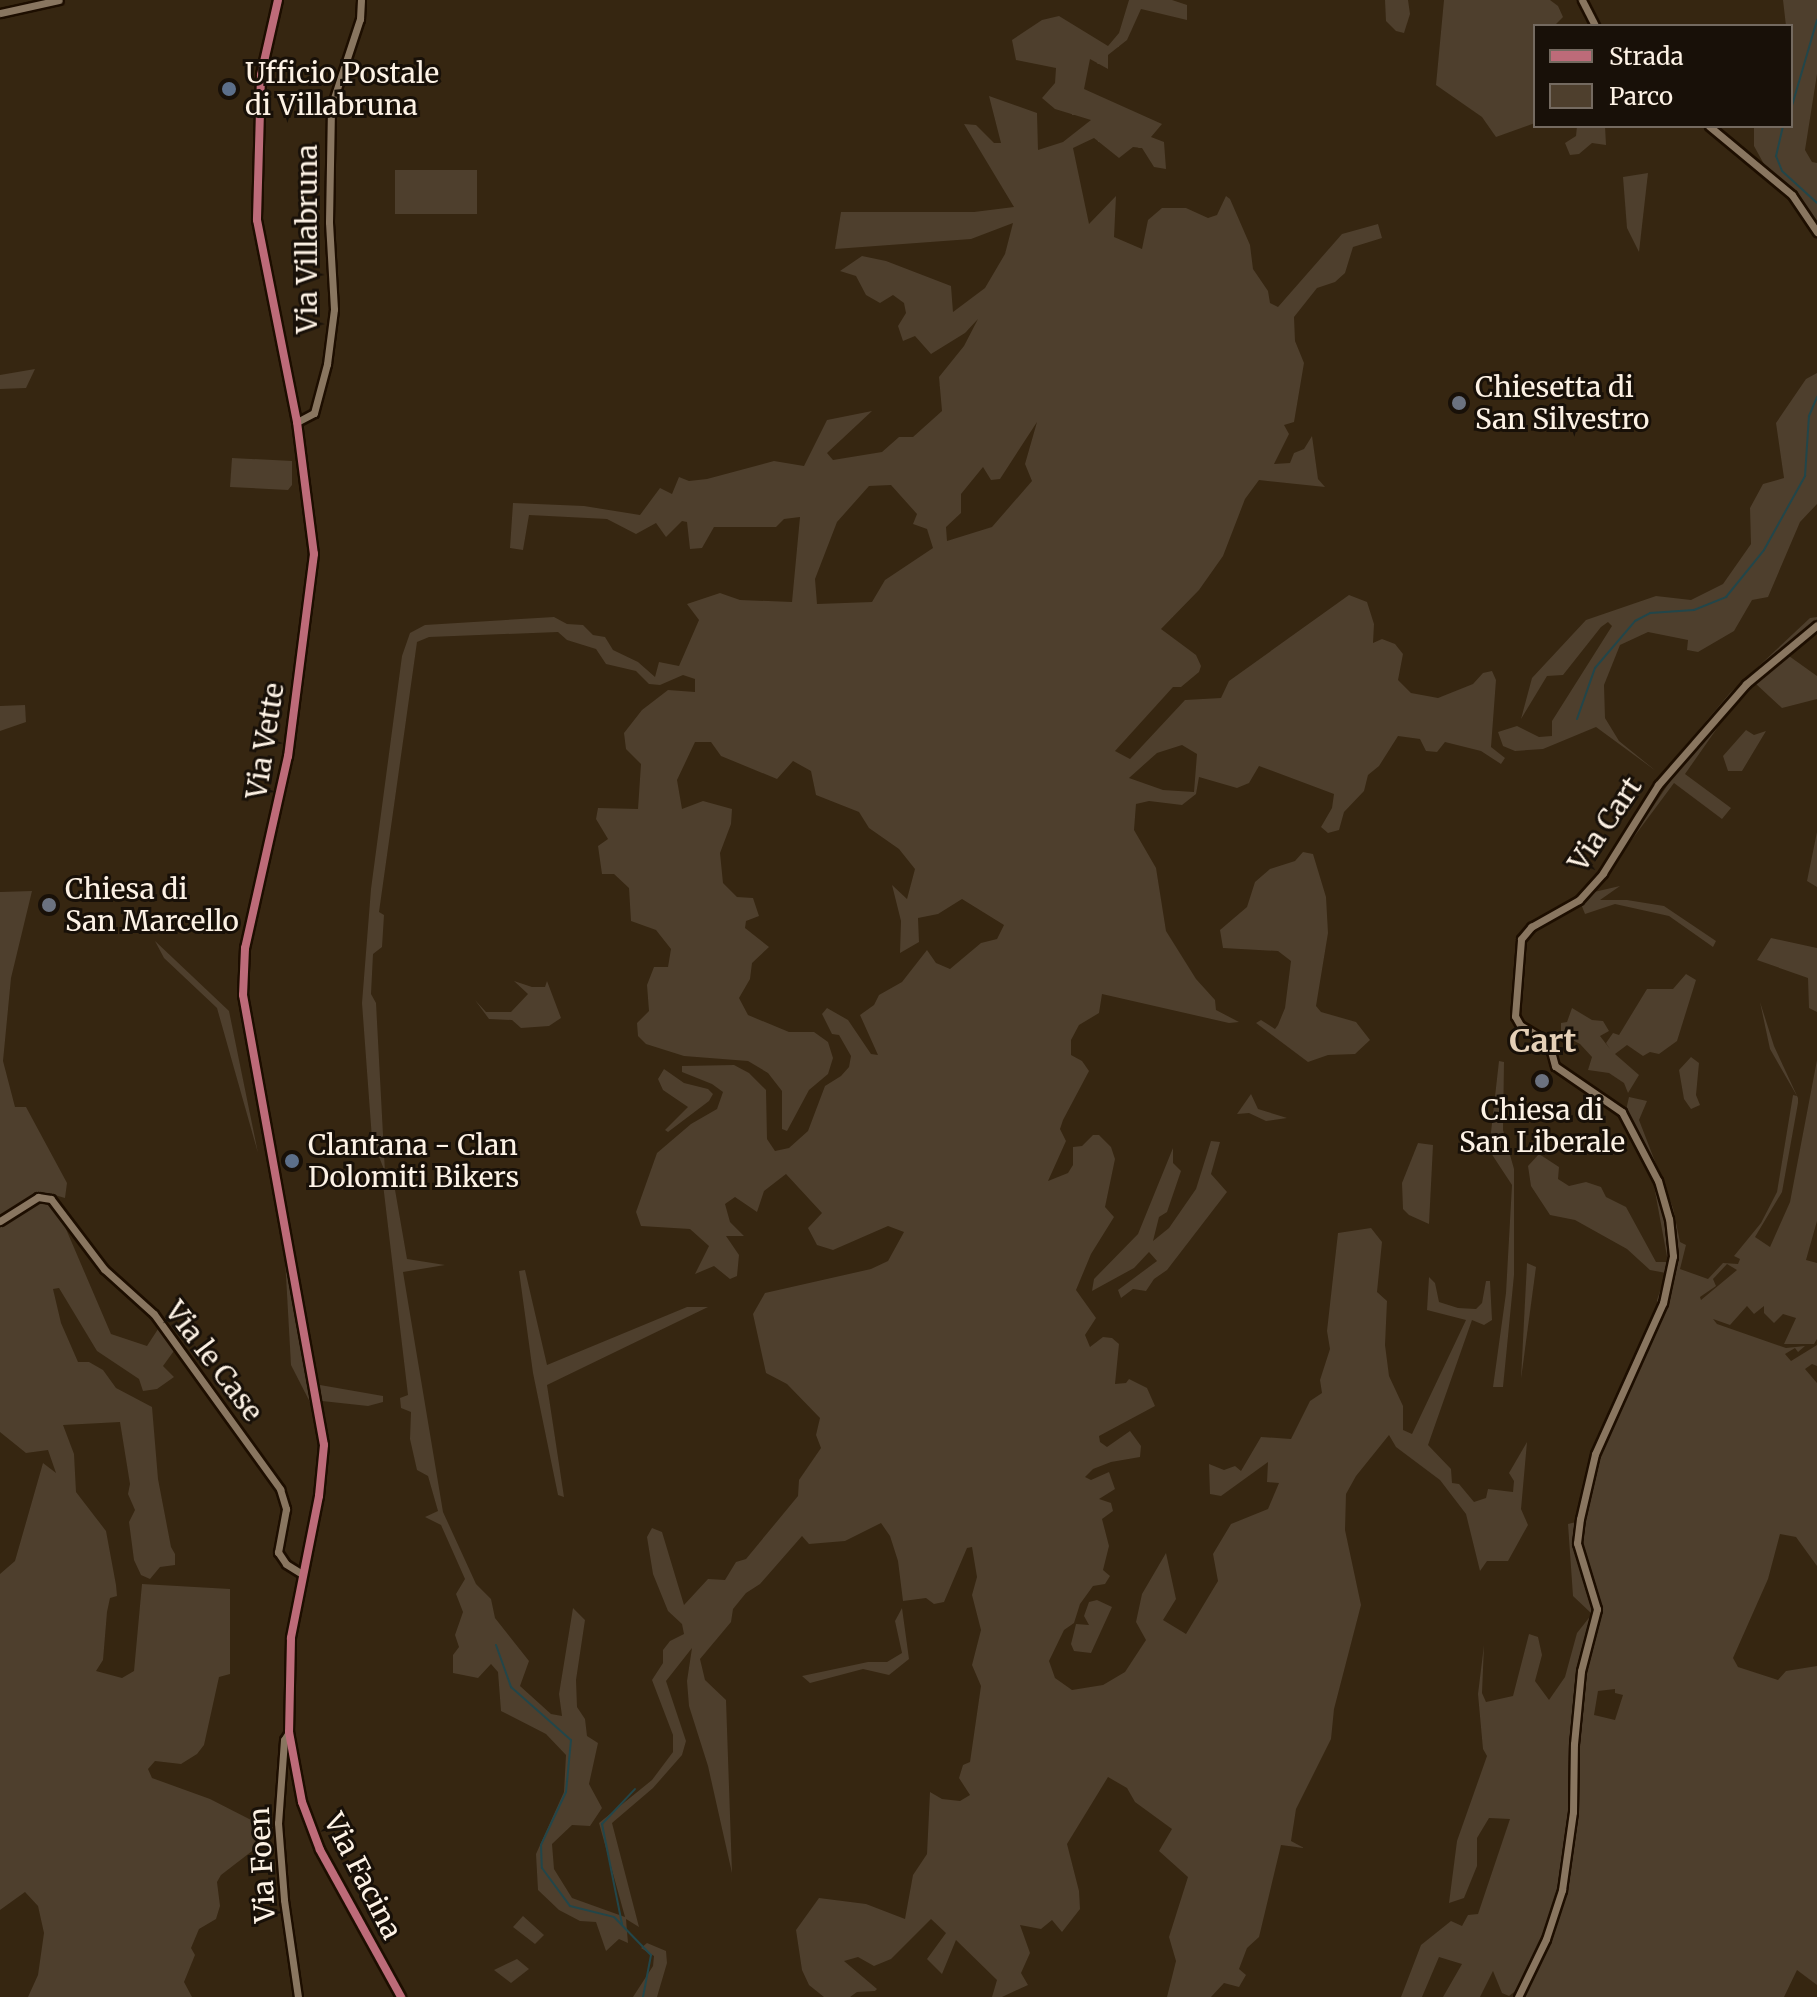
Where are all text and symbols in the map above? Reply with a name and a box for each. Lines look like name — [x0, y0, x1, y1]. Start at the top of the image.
legend — [1533, 24, 1793, 128]
text: Strada — [1609, 41, 1684, 72]
place label: Ufficio Postale di Villabruna — [245, 56, 439, 122]
marker: Ufficio Postale di Villabruna — [220, 80, 238, 98]
text: Parco — [1609, 81, 1673, 112]
street label: Via Villabruna — [290, 144, 324, 334]
place label: Chiesetta di San Silvestro — [1475, 370, 1649, 436]
marker: Chiesetta di San Silvestro — [1450, 394, 1468, 412]
street label: Via Vette — [239, 681, 291, 801]
street label: Via Cart — [1561, 771, 1649, 877]
place label: Chiesa di San Marcello — [65, 872, 239, 938]
marker: Chiesa di San Marcello — [40, 896, 58, 914]
district label: Cart — [1510, 1022, 1576, 1060]
marker: Chiesa di San Liberale — [1533, 1072, 1551, 1090]
place label: Chiesa di San Liberale — [1459, 1093, 1625, 1159]
place label: Clantana - Clan Dolomiti Bikers — [308, 1128, 519, 1194]
marker: Clantana - Clan Dolomiti Bikers — [283, 1152, 301, 1170]
street label: Via le Case — [158, 1295, 270, 1427]
street label: Via Foen — [242, 1806, 282, 1924]
street label: Via Facina — [317, 1807, 409, 1945]

